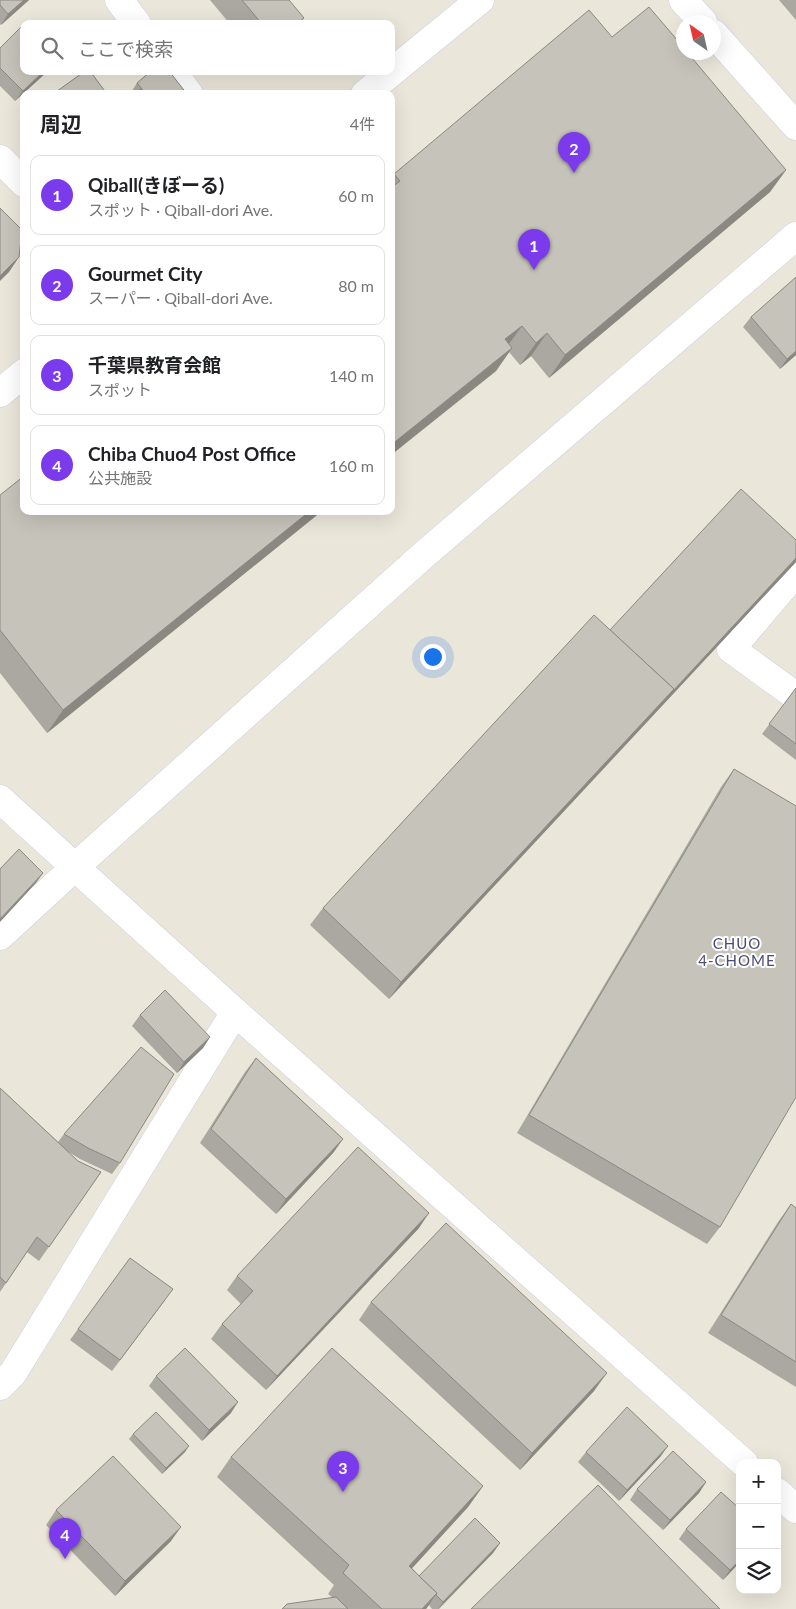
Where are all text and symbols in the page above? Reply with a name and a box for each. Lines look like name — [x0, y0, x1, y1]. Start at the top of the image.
north arrow — [676, 15, 721, 60]
search box — [20, 20, 395, 75]
icon: search — [38, 34, 66, 62]
text: ここで検索 — [78, 37, 173, 60]
text: 周辺 — [40, 111, 82, 136]
text: 4件 — [350, 114, 375, 133]
pin: 2 — [558, 132, 590, 173]
text: Qiball(きぼーる) — [88, 173, 224, 196]
text: 1 — [52, 186, 62, 205]
text: 60 m — [338, 186, 374, 205]
text: スポット · Qiball-dori Ave. — [88, 200, 273, 219]
pin: 1 — [518, 229, 550, 270]
text: Gourmet City — [88, 262, 203, 285]
text: 2 — [52, 276, 62, 295]
text: 80 m — [338, 276, 374, 295]
text: スーパー · Qiball-dori Ave. — [88, 288, 273, 307]
text: 千葉県教育会館 — [88, 353, 221, 376]
text: 3 — [52, 366, 62, 385]
text: 140 m — [329, 366, 374, 385]
text: スポット — [88, 380, 152, 399]
text: Chiba Chuo4 Post Office — [88, 442, 296, 465]
text: 4 — [52, 456, 62, 475]
text: 160 m — [329, 456, 374, 475]
text: 公共施設 — [88, 468, 152, 487]
your location — [420, 644, 446, 670]
district label: CHUO 4-CHOME — [698, 934, 776, 969]
pin: 3 — [327, 1451, 359, 1492]
map controls — [736, 1459, 781, 1594]
button: + — [736, 1459, 781, 1504]
button: − — [736, 1504, 781, 1549]
pin: 4 — [49, 1518, 81, 1559]
button: layers — [736, 1549, 781, 1594]

